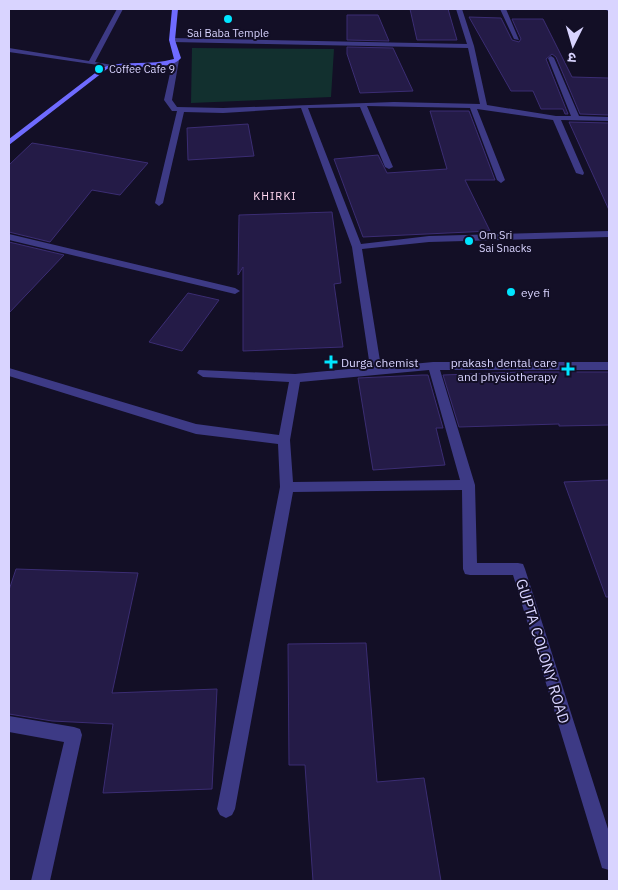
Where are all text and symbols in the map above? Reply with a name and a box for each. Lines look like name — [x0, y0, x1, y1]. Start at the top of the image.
marker: Sai Baba Temple — [222, 13, 234, 25]
north arrow — [548, 20, 598, 70]
place label: Sai Baba Temple — [187, 26, 269, 40]
text: उ — [566, 49, 577, 67]
place label: Coffee Cafe 9 — [109, 62, 175, 76]
marker: Coffee Cafe 9 — [93, 63, 105, 75]
district label: KHIRKI — [253, 189, 297, 203]
place label: Om Sri Sai Snacks — [479, 228, 532, 255]
marker: Om Sri Sai Snacks — [463, 235, 475, 247]
place label: eye fi — [521, 285, 550, 300]
marker: eye fi — [505, 286, 517, 298]
place label: Durga chemist — [341, 355, 418, 370]
place label: prakash dental care and physiotherapy — [451, 355, 557, 384]
marker: Durga chemist — [325, 356, 337, 368]
marker: prakash dental care and physiotherapy — [561, 362, 575, 376]
street label: GUPTA COLONY ROAD — [512, 576, 574, 726]

